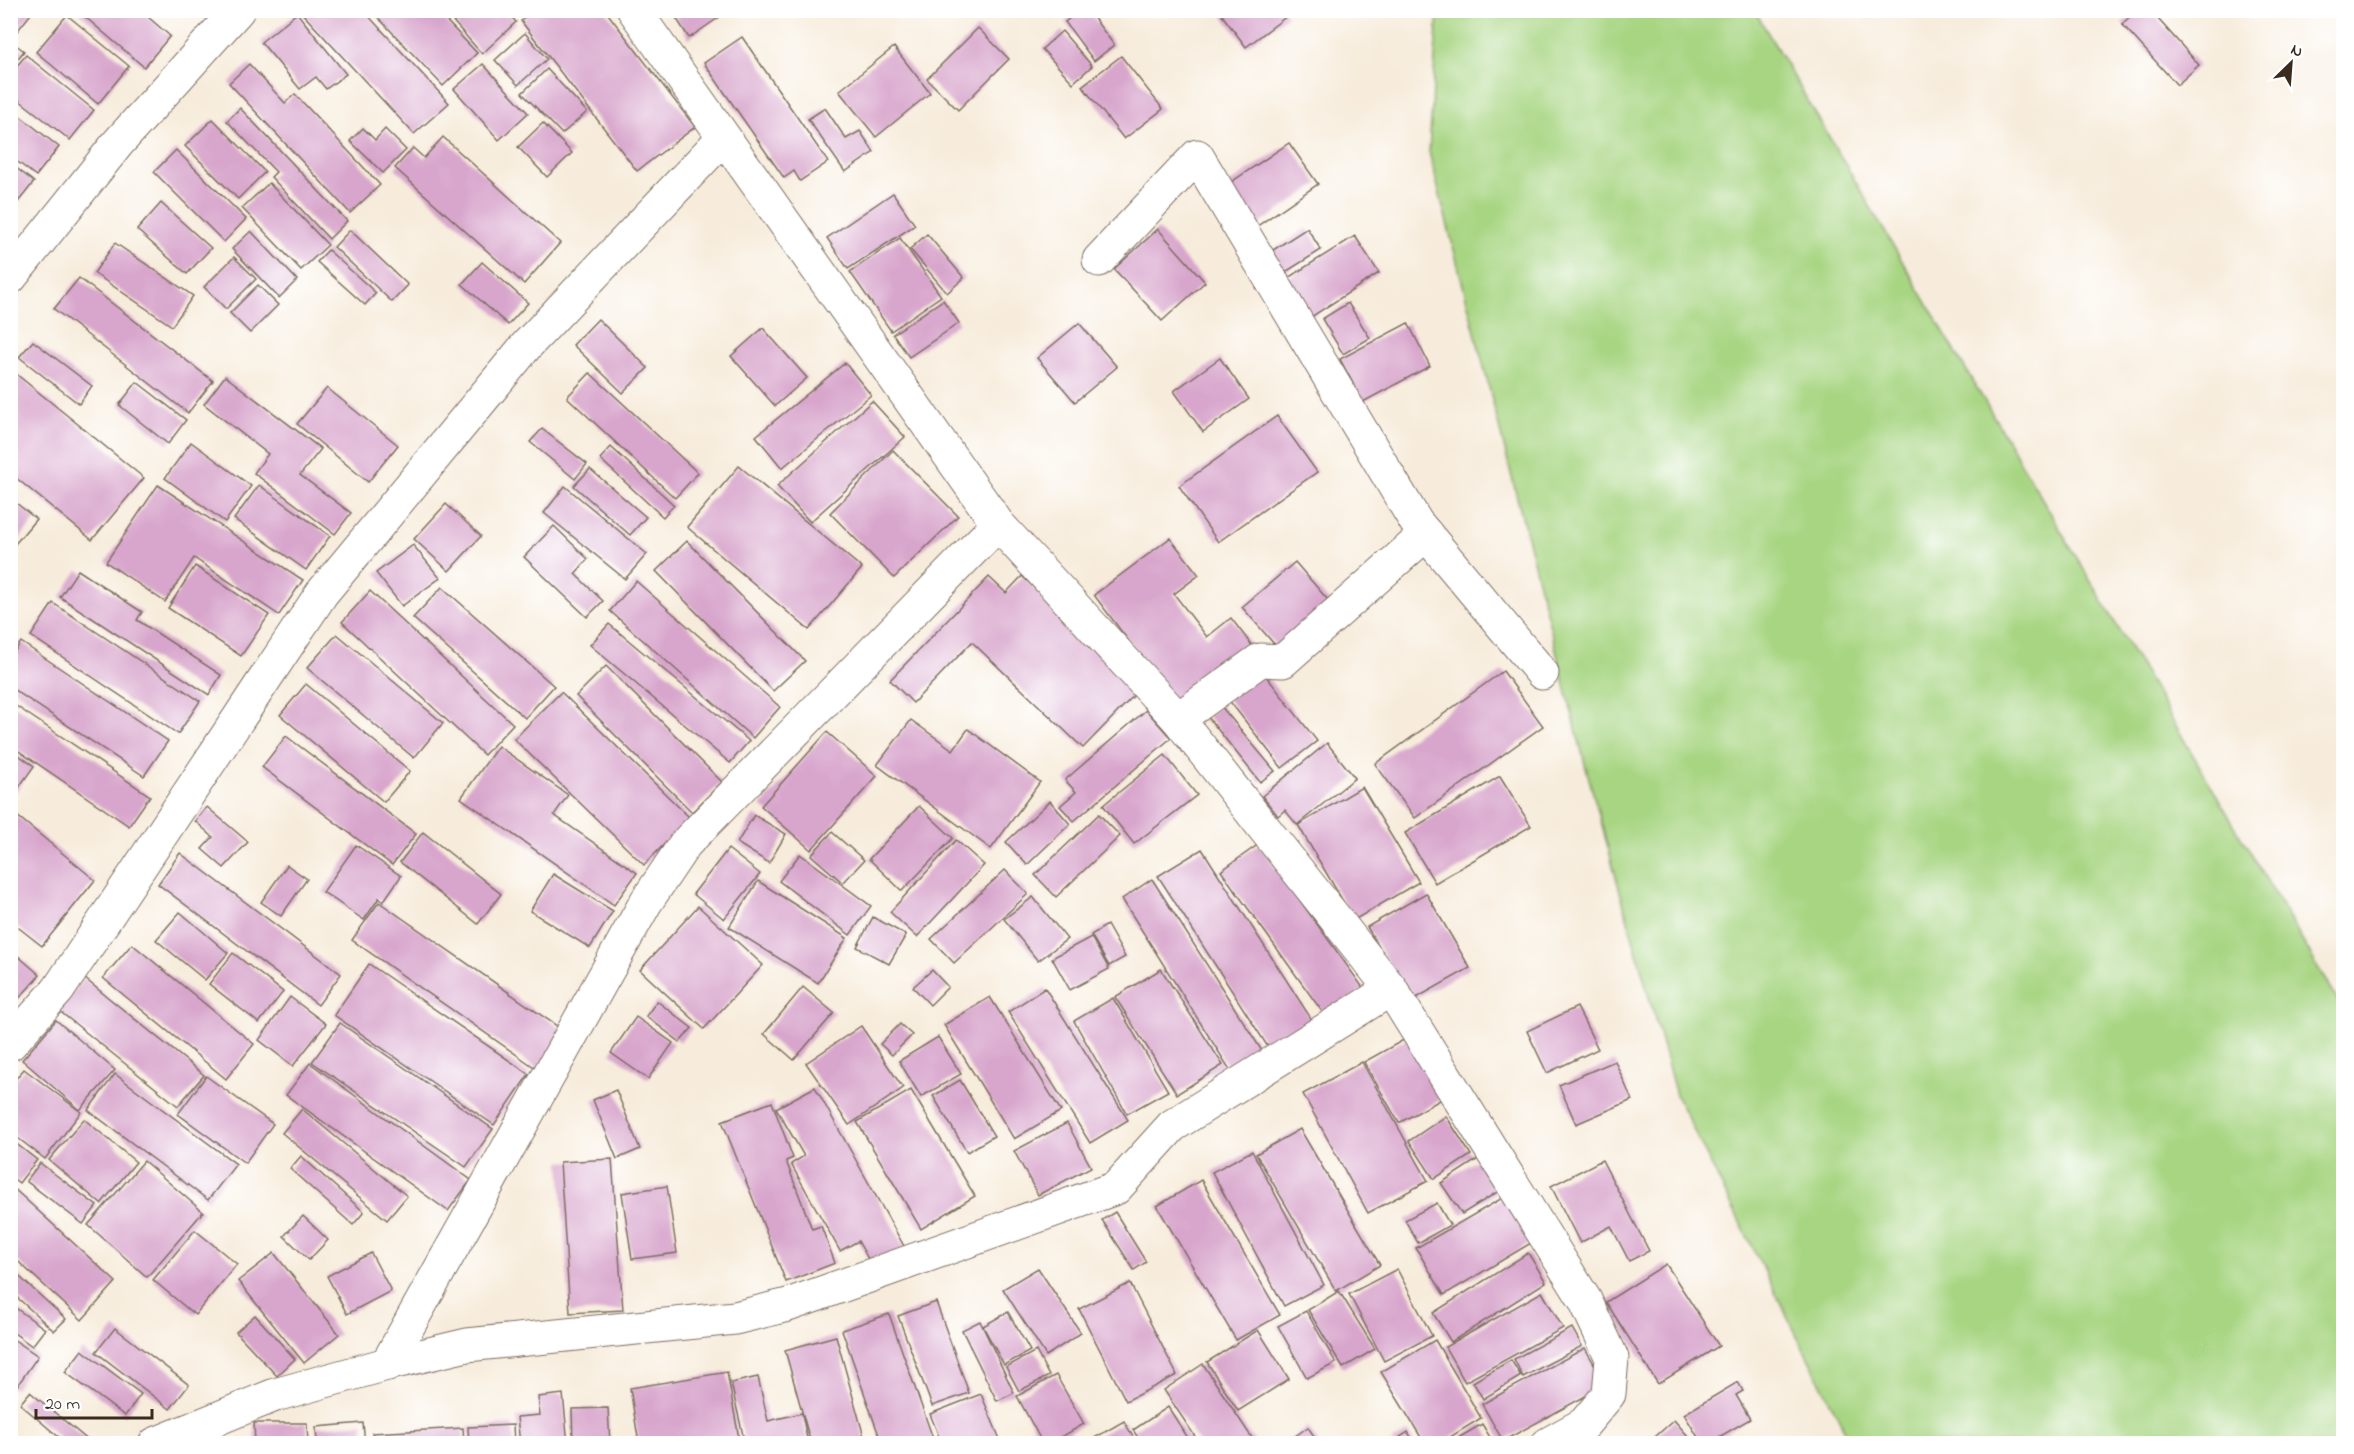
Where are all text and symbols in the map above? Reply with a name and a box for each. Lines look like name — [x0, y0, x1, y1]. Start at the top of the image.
north arrow — [2261, 33, 2321, 93]
text: N — [2287, 38, 2307, 64]
scale bar — [36, 1382, 152, 1420]
text: 20 m — [45, 1392, 80, 1418]

